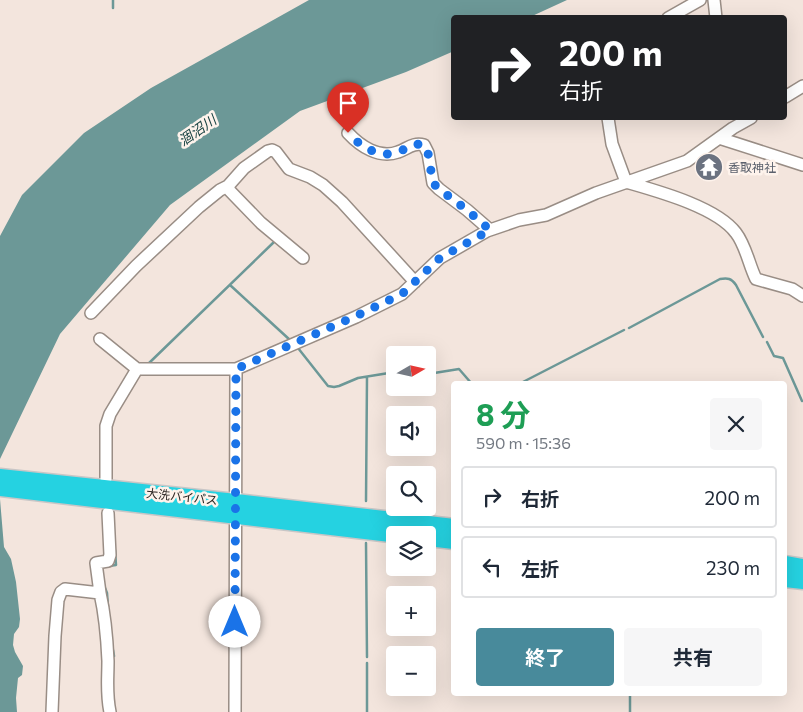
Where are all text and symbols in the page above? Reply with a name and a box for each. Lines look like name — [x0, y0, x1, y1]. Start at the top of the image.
text: 200 m — [559, 30, 662, 73]
icon: right — [476, 35, 541, 100]
text: 右折 — [559, 77, 603, 104]
pin — [327, 82, 369, 133]
icon: arrive — [334, 89, 362, 117]
water label: 涸沼川 — [175, 110, 221, 149]
temple icon: 香取神社 — [694, 152, 724, 182]
place label: 香取神社 — [728, 160, 776, 174]
north arrow — [386, 346, 436, 396]
map controls — [386, 346, 436, 696]
text: 8 分 — [476, 395, 530, 432]
button: close — [710, 398, 762, 450]
button: sound — [386, 406, 436, 456]
text: 590 m · 15:36 — [476, 433, 571, 452]
button: search — [386, 466, 436, 516]
icon: right — [478, 483, 506, 511]
street label: 大洗バイパス — [146, 485, 218, 507]
text: 200 m — [705, 486, 760, 509]
text: 右折 — [521, 487, 559, 510]
button: layers — [386, 526, 436, 576]
icon: left — [478, 553, 506, 581]
text: 230 m — [706, 556, 760, 579]
text: 左折 — [521, 557, 559, 580]
button: + — [386, 586, 436, 636]
position arrow — [208, 595, 260, 647]
button: 終了 — [476, 628, 614, 686]
button: 共有 — [624, 628, 762, 686]
button: − — [386, 646, 436, 696]

